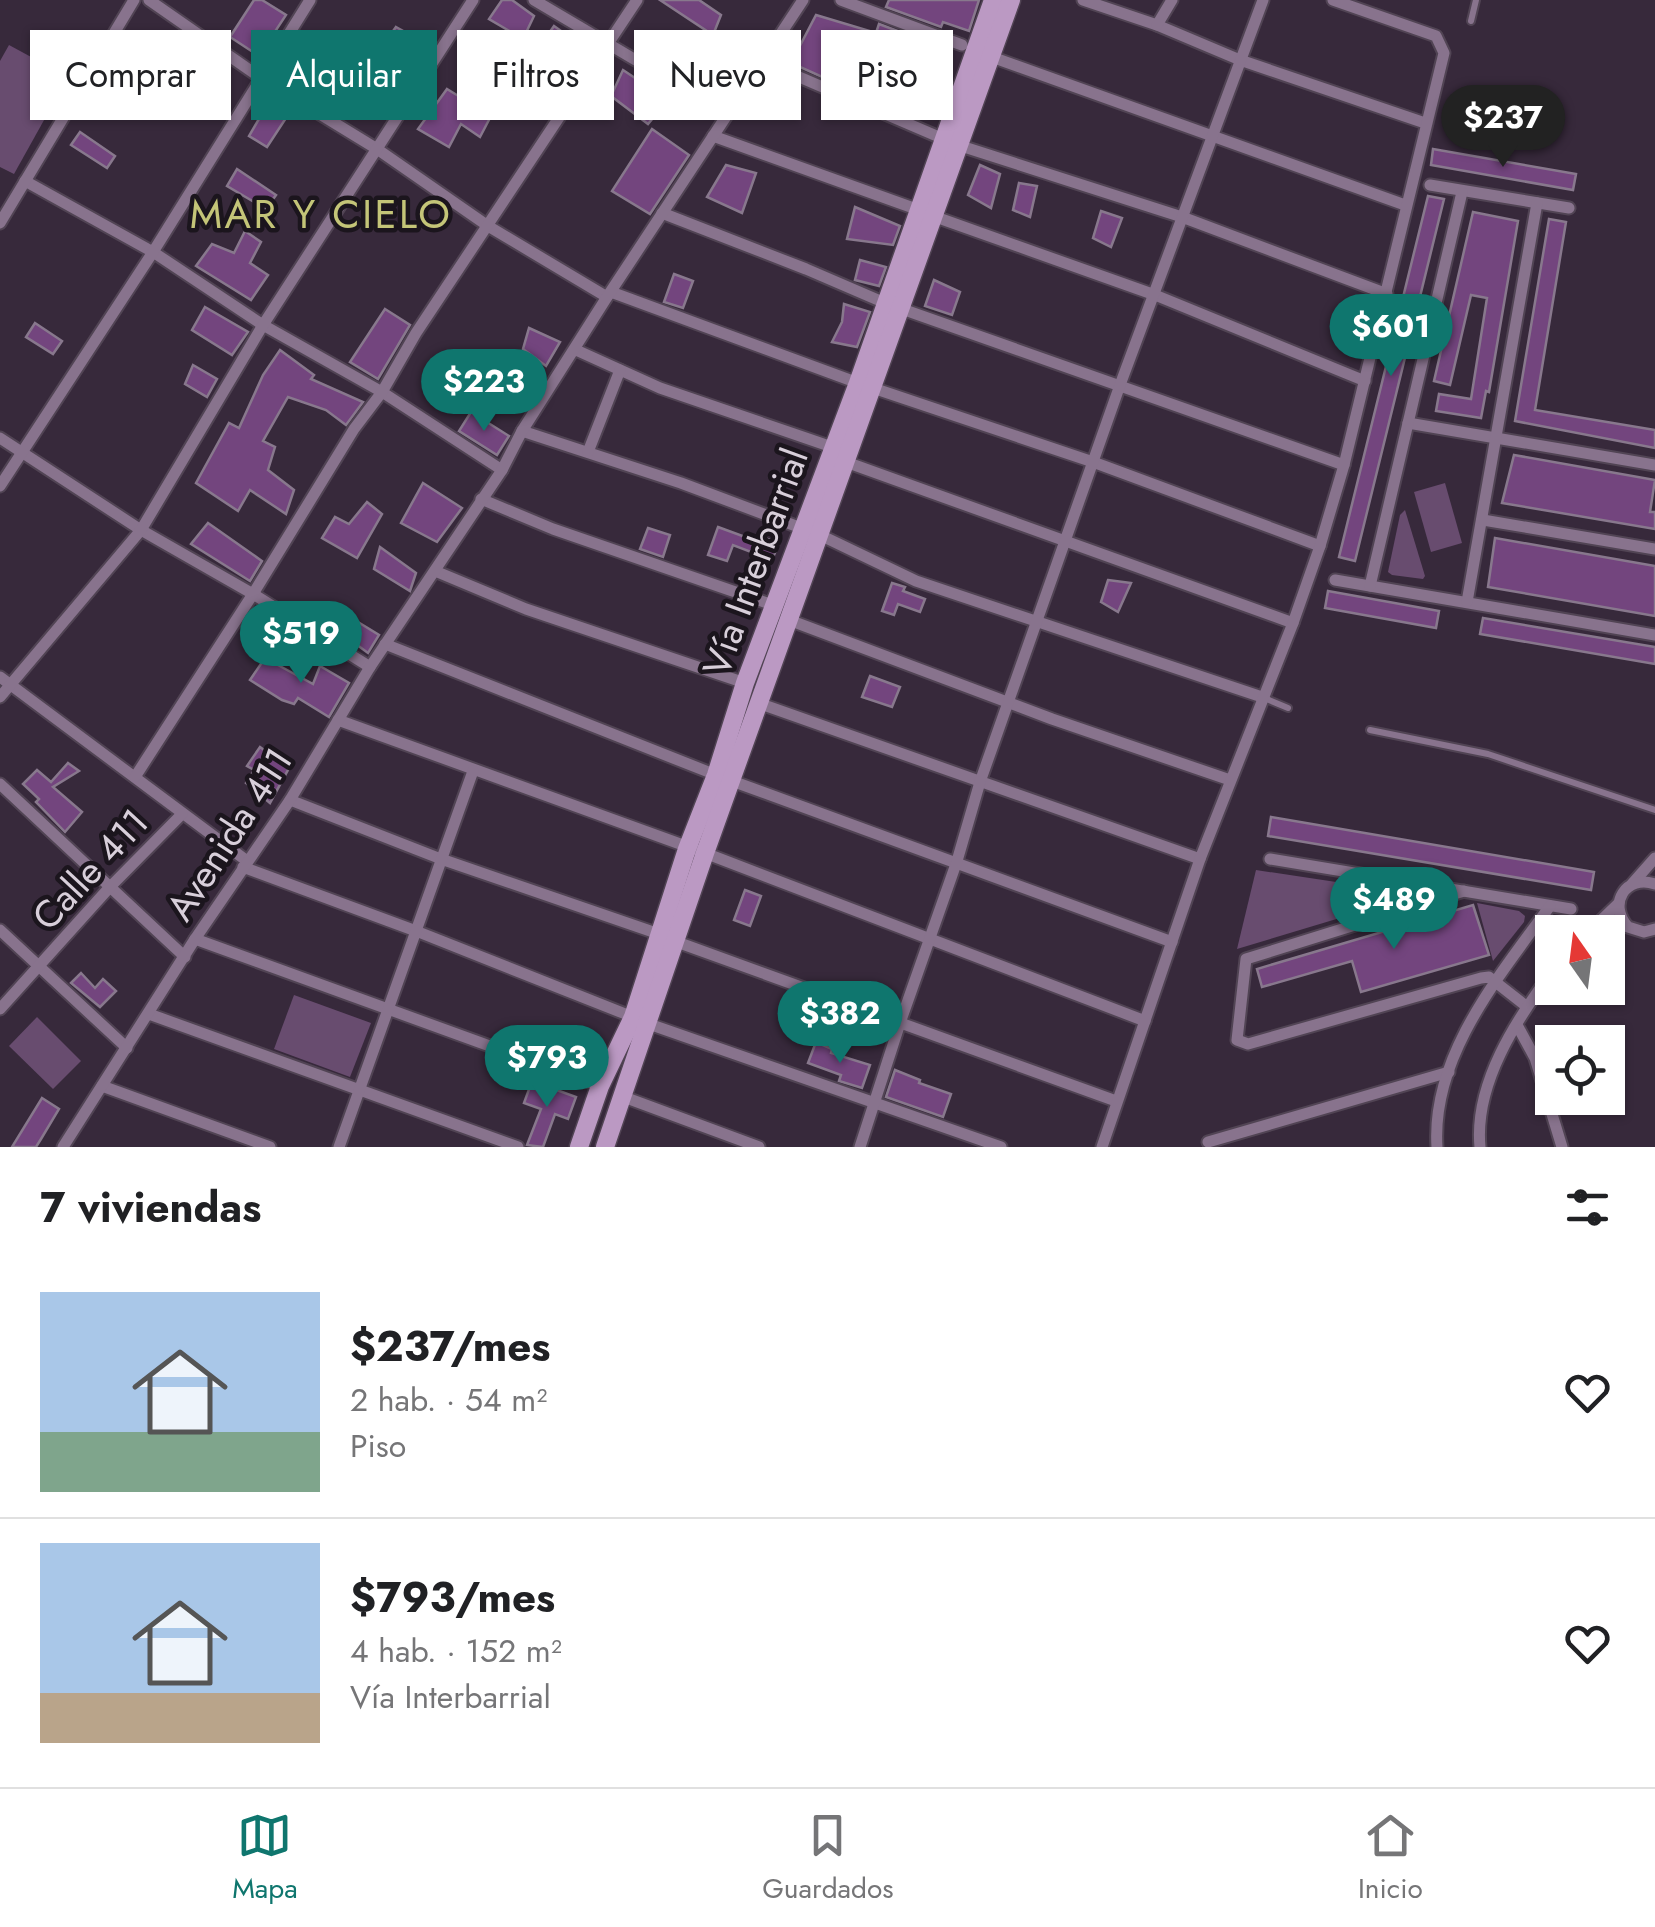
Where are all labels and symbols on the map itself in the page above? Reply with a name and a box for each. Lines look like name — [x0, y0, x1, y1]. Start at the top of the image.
pin: $237 — [1444, 85, 1562, 170]
district label: MAR Y CIELO — [190, 185, 452, 243]
pin: $601 — [1332, 294, 1450, 379]
pin: $223 — [425, 349, 543, 434]
street label: Vía Interbarrial — [688, 441, 822, 683]
pin: $519 — [242, 601, 360, 686]
street label: Avenida 411 — [152, 737, 306, 931]
street label: Calle 411 — [19, 796, 161, 942]
pin: $489 — [1335, 867, 1453, 952]
north arrow — [1535, 915, 1625, 1005]
pin: $382 — [781, 981, 899, 1066]
pin: $793 — [488, 1025, 606, 1110]

